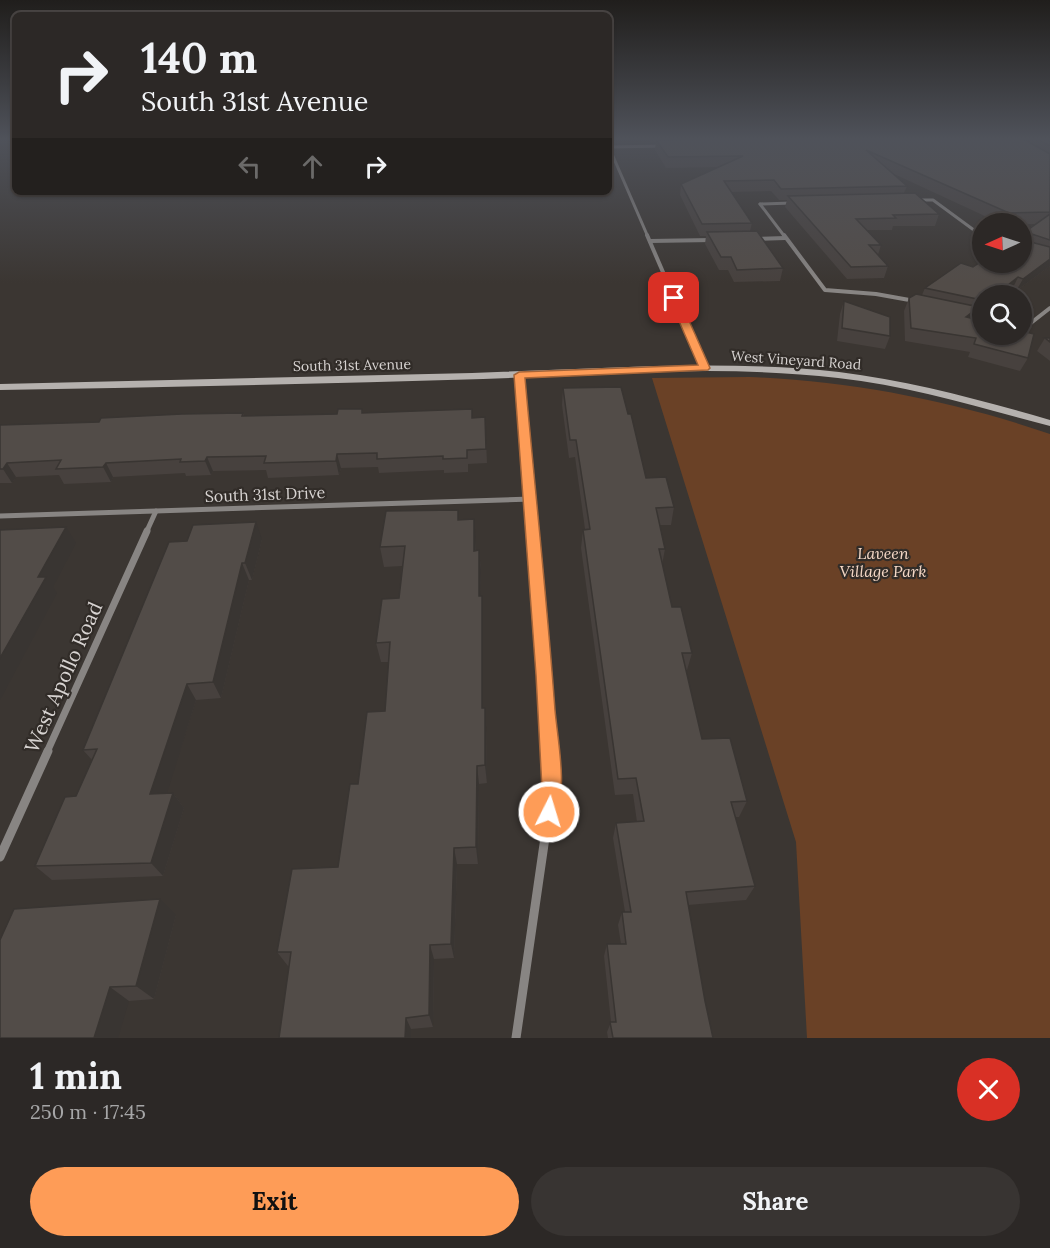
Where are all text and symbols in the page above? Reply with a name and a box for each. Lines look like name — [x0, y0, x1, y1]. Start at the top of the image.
text: 140 m — [141, 31, 257, 85]
icon: right — [42, 36, 120, 114]
text: South 31st Avenue — [141, 84, 369, 118]
icon: left — [233, 150, 266, 183]
icon: ahead — [296, 150, 329, 183]
icon: right — [359, 150, 392, 183]
north arrow — [972, 213, 1032, 273]
map controls — [972, 213, 1032, 345]
pin — [648, 272, 699, 323]
icon: arrive — [657, 281, 690, 314]
button: search — [972, 285, 1032, 345]
street label: West Vineyard Road — [730, 346, 862, 374]
street label: South 31st Avenue — [293, 355, 412, 375]
street label: South 31st Drive — [204, 482, 326, 506]
park label: Laveen Village Park — [839, 543, 927, 581]
street label: West Apollo Road — [19, 598, 108, 756]
position arrow — [517, 780, 581, 844]
text: 1 min — [30, 1053, 122, 1099]
button: close — [957, 1058, 1020, 1121]
text: 250 m · 17:45 — [30, 1099, 146, 1124]
button: Exit — [30, 1167, 519, 1236]
button: Share — [531, 1167, 1020, 1236]

